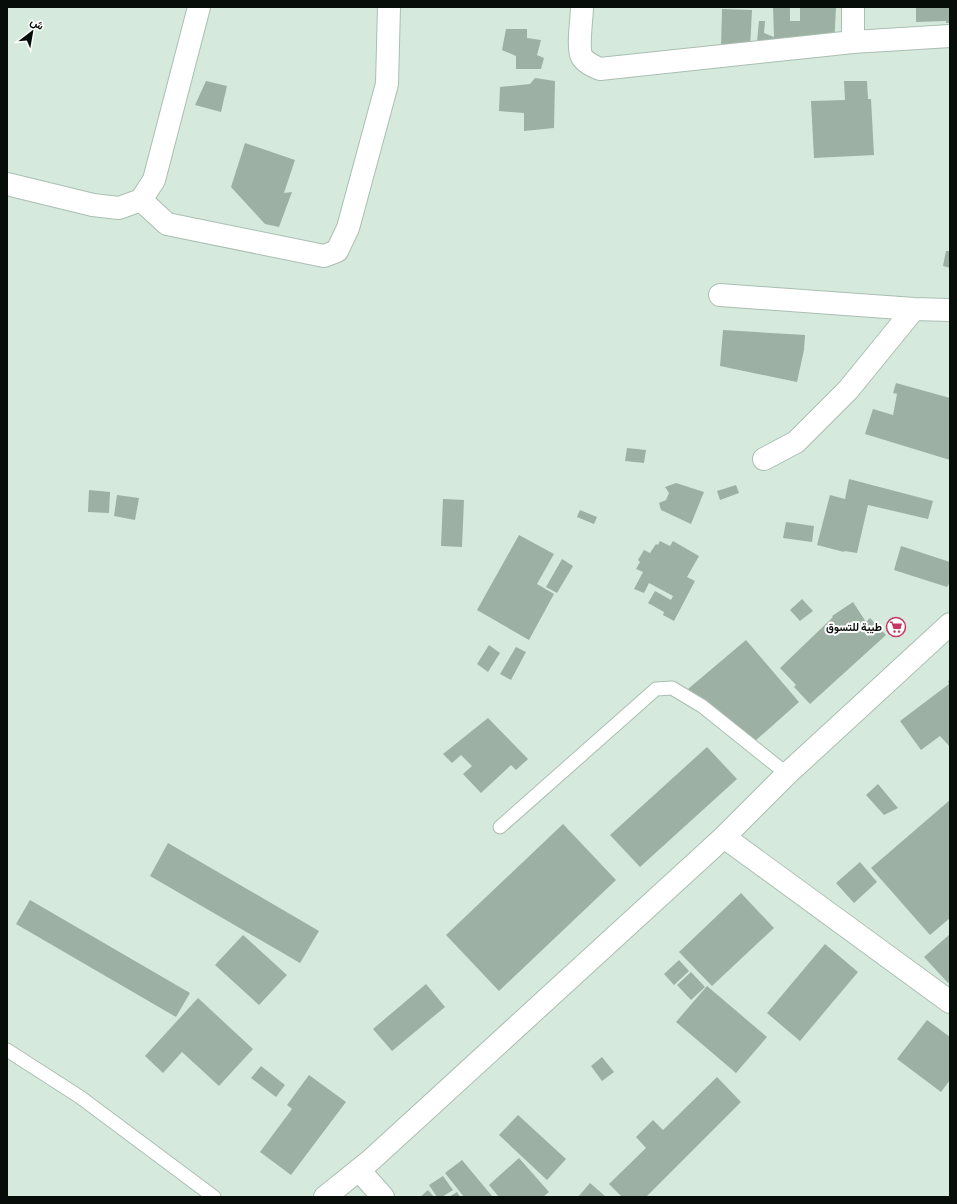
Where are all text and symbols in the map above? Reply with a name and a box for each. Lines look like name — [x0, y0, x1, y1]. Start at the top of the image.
north arrow — [12, 12, 52, 52]
text: ش — [28, 15, 46, 33]
supermarket icon: طيبة للتسوق — [885, 616, 907, 638]
place label: طيبة للتسوق — [826, 621, 882, 634]

